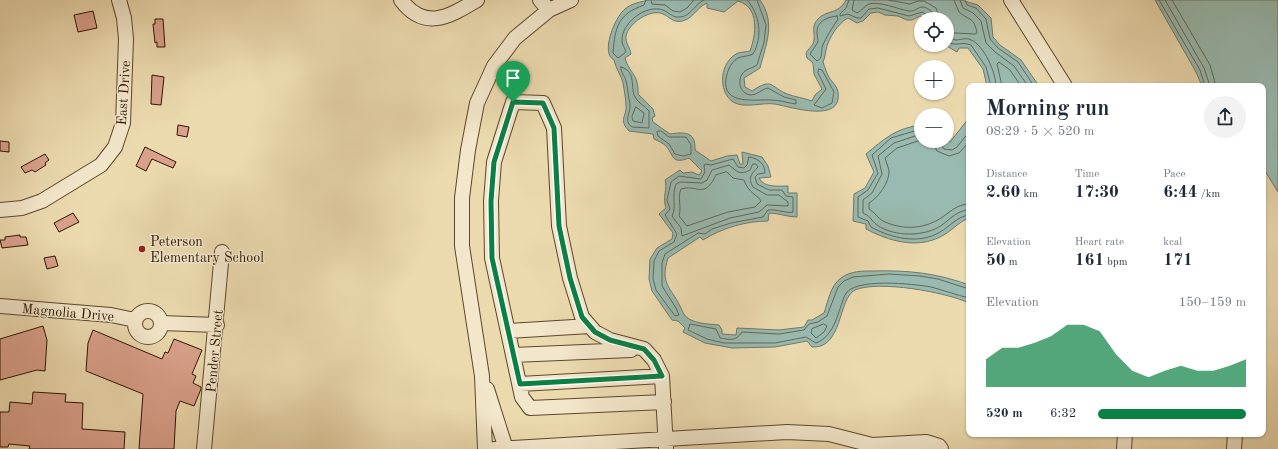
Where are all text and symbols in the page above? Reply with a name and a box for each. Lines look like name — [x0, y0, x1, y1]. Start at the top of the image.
map controls — [914, 12, 954, 148]
button: locate — [914, 12, 954, 52]
street label: East Drive — [115, 60, 133, 126]
button: + — [914, 60, 954, 100]
pin — [496, 61, 530, 102]
icon: arrive — [502, 67, 524, 89]
button: share — [1204, 96, 1246, 138]
text: Morning run — [986, 98, 1109, 120]
button: − — [914, 108, 954, 148]
text: 08:29 · 5 × 520 m — [986, 125, 1094, 138]
text: Distance — [986, 169, 1027, 180]
text: Time — [1075, 169, 1099, 180]
text: Pace — [1163, 169, 1186, 180]
text: 2.60 — [986, 184, 1020, 201]
text: 17:30 — [1075, 184, 1119, 201]
text: 6:44 — [1163, 184, 1198, 201]
text: km — [1020, 189, 1038, 200]
text: /km — [1198, 189, 1220, 200]
place label: Peterson Elementary School — [150, 235, 264, 265]
text: Elevation — [986, 237, 1031, 248]
text: Heart rate — [1075, 237, 1124, 248]
text: kcal — [1163, 237, 1182, 248]
marker: Peterson Elementary School — [137, 244, 147, 254]
text: 50 — [986, 252, 1006, 269]
text: 161 — [1075, 252, 1104, 269]
text: 171 — [1163, 252, 1193, 269]
text: m — [1006, 257, 1018, 268]
text: bpm — [1104, 257, 1127, 268]
text: Elevation — [986, 296, 1039, 309]
text: 150–159 m — [1179, 296, 1246, 309]
street label: Magnolia Drive — [21, 302, 115, 324]
street label: Pender Street — [204, 309, 226, 393]
text: 520 m — [986, 407, 1023, 420]
text: 6:32 — [1050, 407, 1076, 420]

